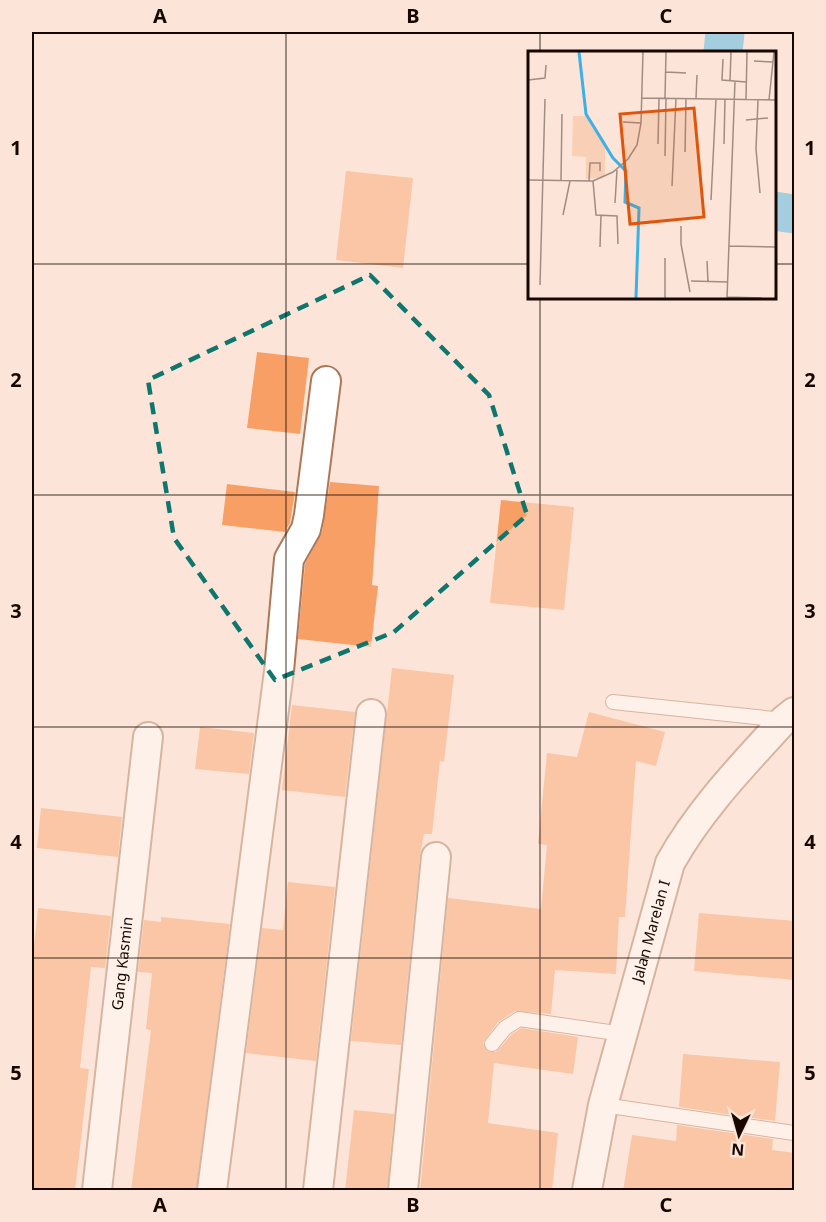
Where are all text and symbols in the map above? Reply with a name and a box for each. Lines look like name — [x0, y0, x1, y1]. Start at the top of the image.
text: A — [153, 2, 167, 29]
text: B — [406, 2, 420, 29]
text: C — [660, 2, 673, 29]
inset map — [528, 51, 775, 298]
text: 1 — [10, 134, 22, 161]
text: 1 — [804, 134, 816, 161]
text: 2 — [10, 366, 22, 393]
text: 2 — [804, 366, 816, 393]
text: 3 — [10, 597, 22, 624]
text: 3 — [804, 597, 816, 624]
text: 4 — [10, 828, 22, 855]
text: 4 — [804, 828, 816, 855]
street label: Jalan Marelan I — [626, 878, 674, 986]
street label: Gang Kasmin — [106, 916, 137, 1011]
text: 5 — [10, 1059, 22, 1086]
text: 5 — [804, 1059, 816, 1086]
north arrow — [709, 1105, 769, 1165]
text: N — [730, 1138, 745, 1161]
text: A — [153, 1191, 167, 1218]
text: B — [406, 1191, 420, 1218]
text: C — [660, 1191, 673, 1218]

